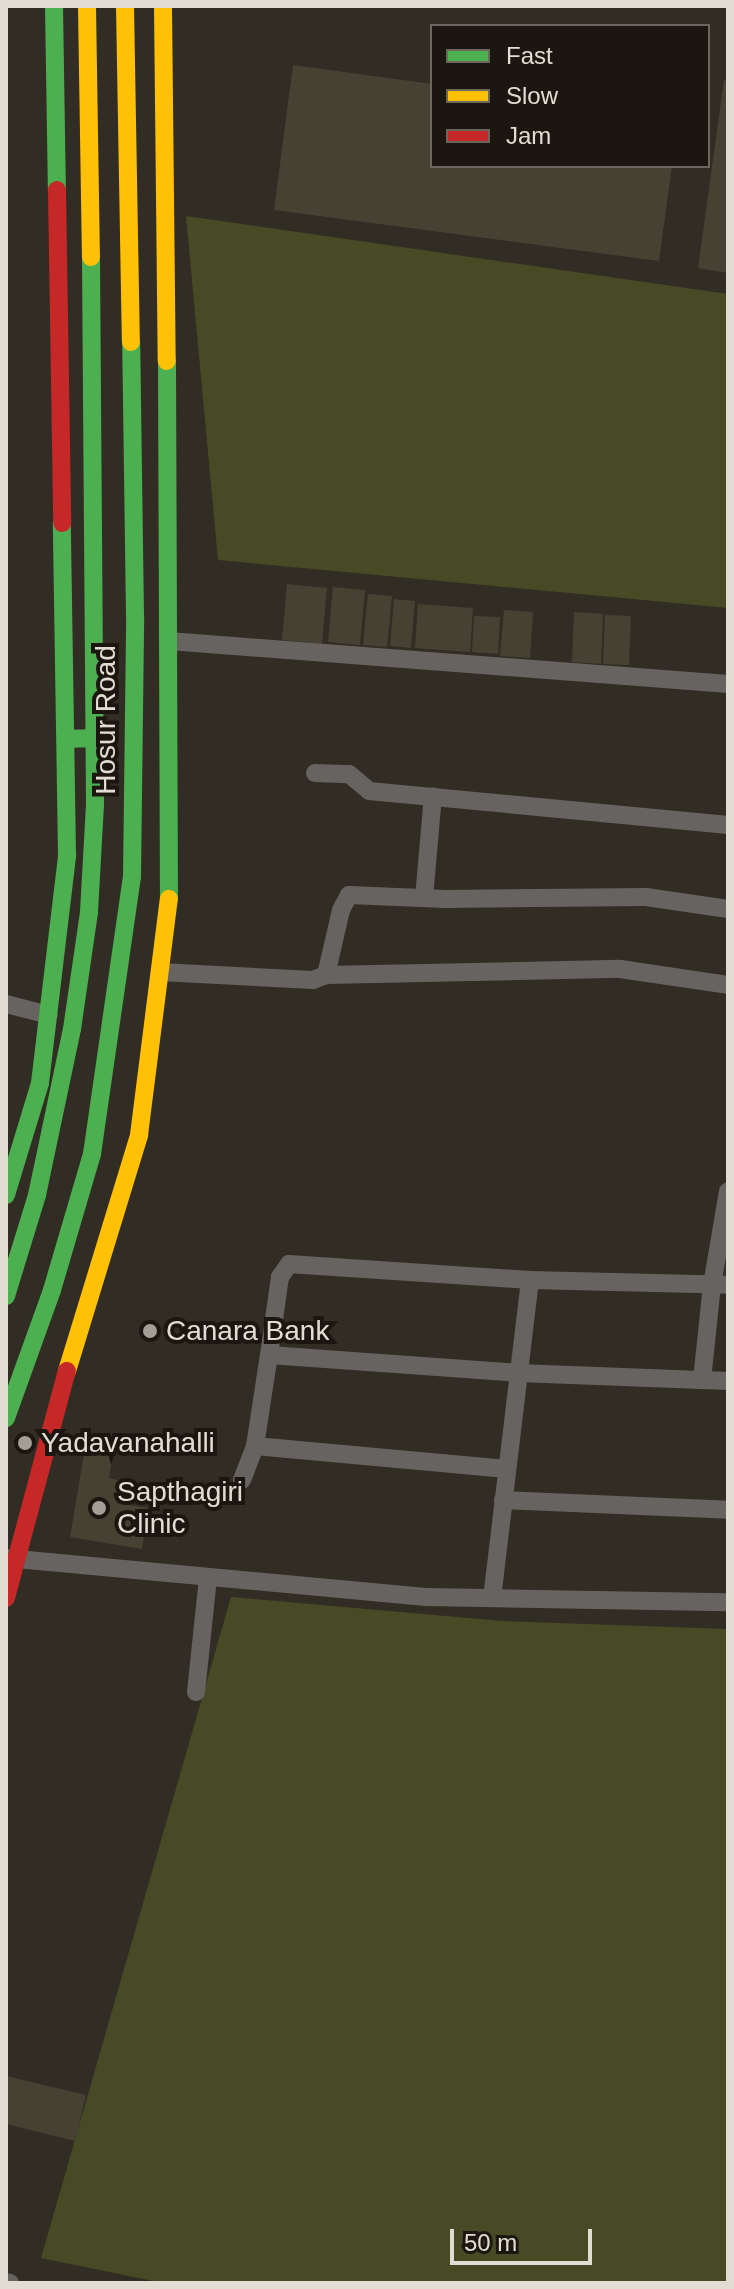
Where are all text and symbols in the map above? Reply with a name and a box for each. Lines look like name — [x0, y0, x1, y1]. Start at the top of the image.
legend — [430, 24, 710, 168]
text: Fast — [506, 42, 553, 69]
text: Slow — [506, 82, 558, 109]
text: Jam — [506, 122, 551, 149]
street label: Hosur Road — [89, 645, 123, 795]
place label: Canara Bank — [166, 1314, 329, 1348]
marker: Canara Bank — [141, 1322, 159, 1340]
place label: Yadavanahalli — [41, 1426, 215, 1460]
marker: Yadavanahalli — [16, 1434, 34, 1452]
place label: Sapthagiri Clinic — [117, 1475, 243, 1541]
marker: Sapthagiri Clinic — [88, 1497, 110, 1519]
scale bar — [454, 2213, 596, 2263]
text: 50 m — [464, 2229, 517, 2256]

